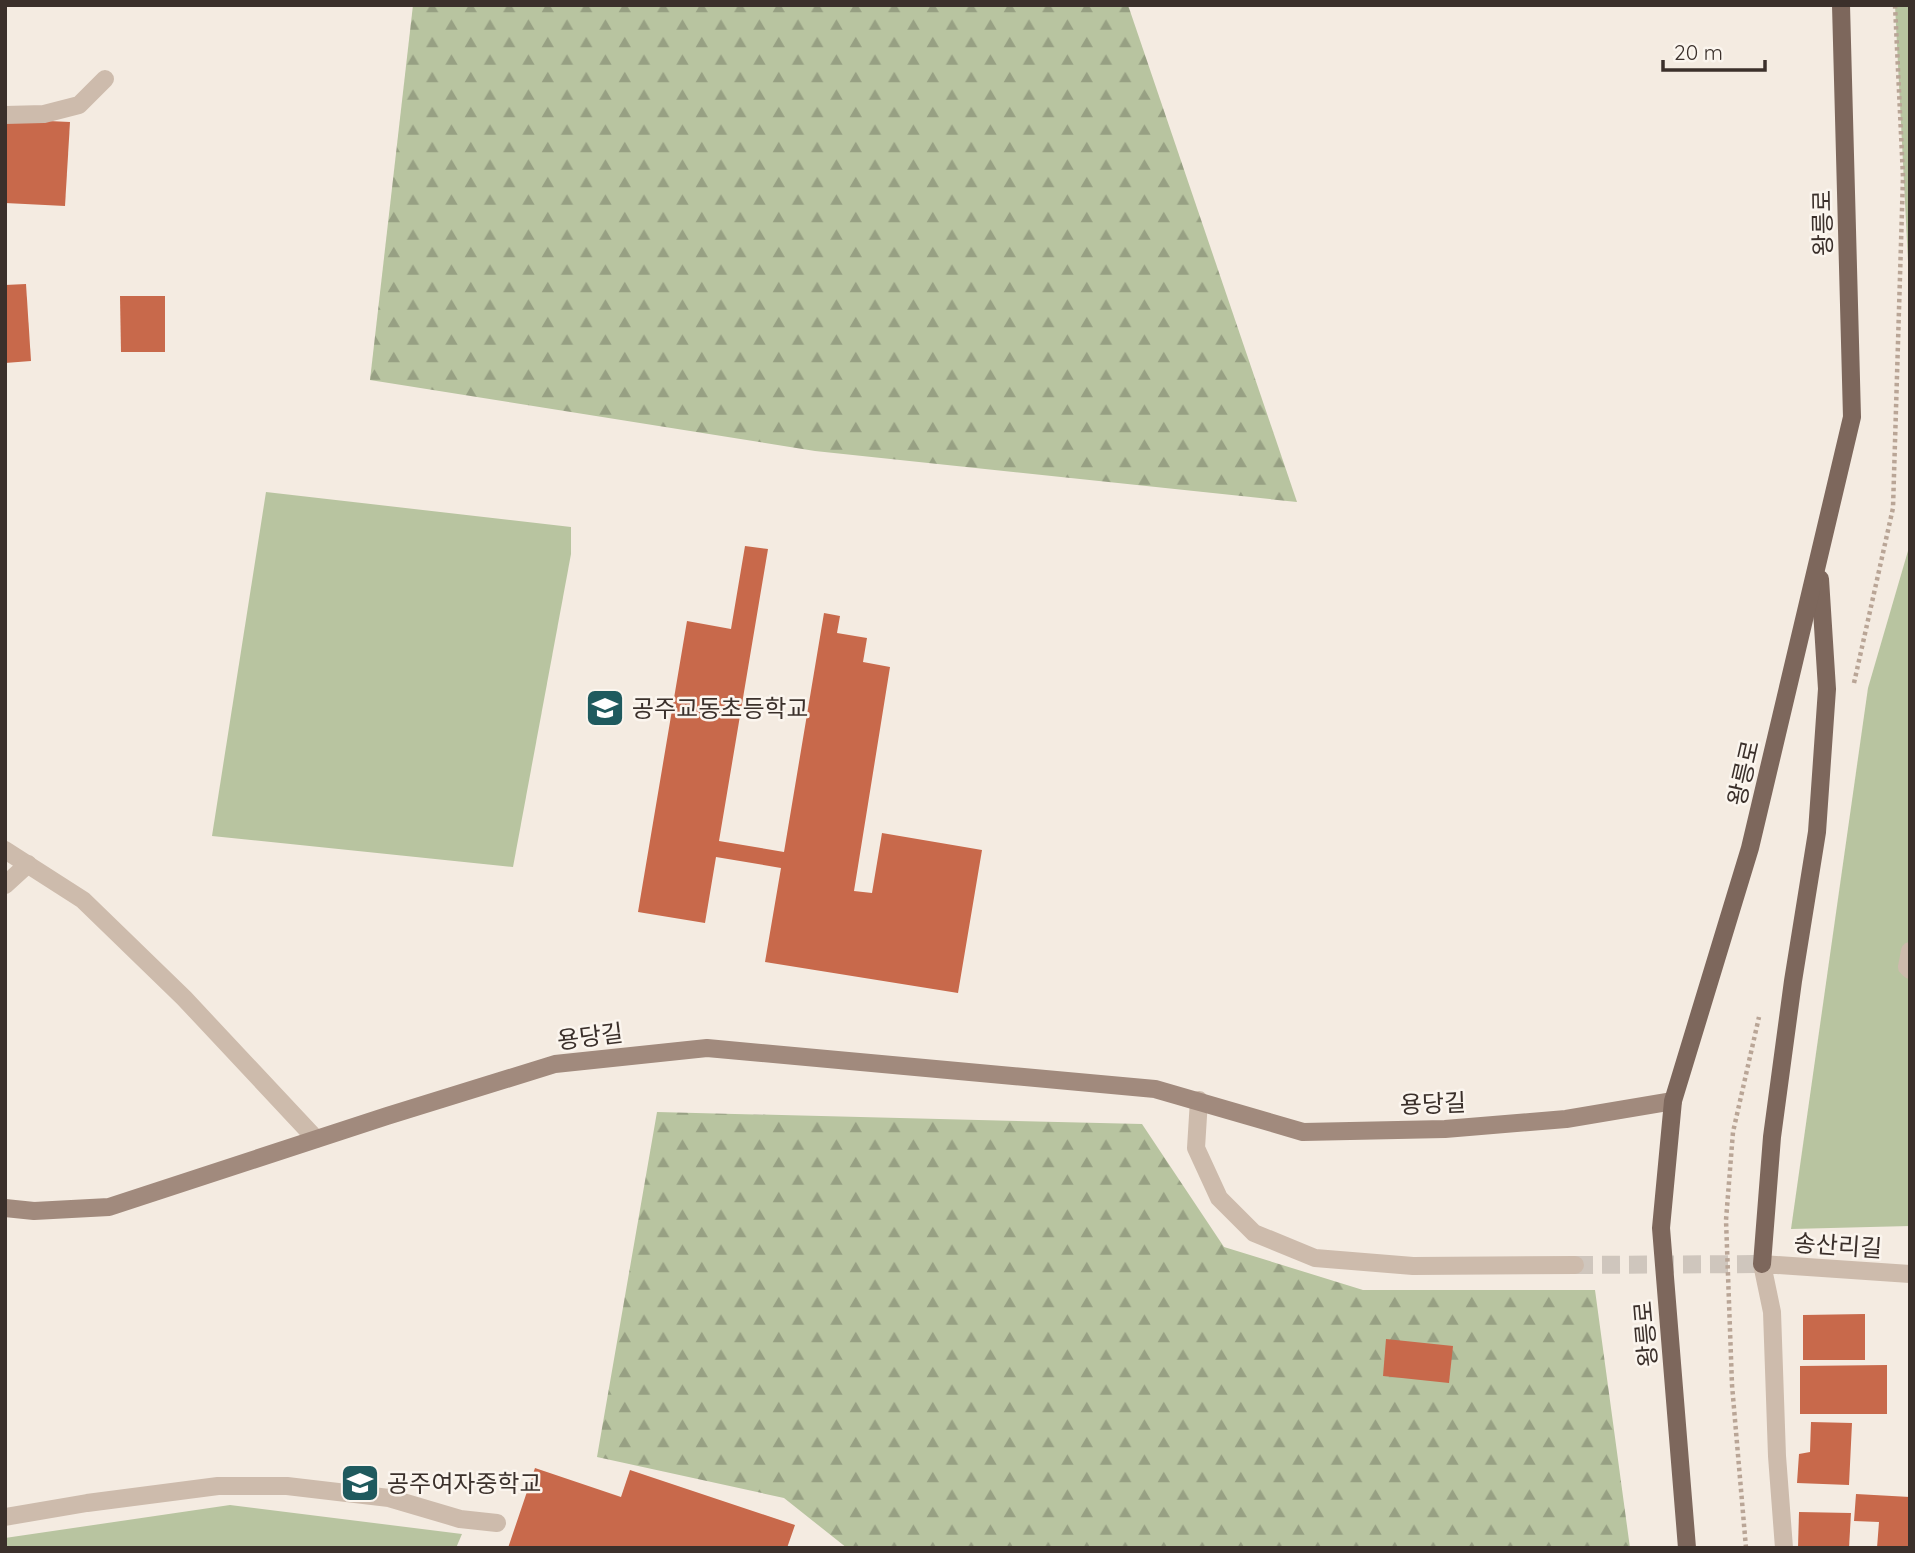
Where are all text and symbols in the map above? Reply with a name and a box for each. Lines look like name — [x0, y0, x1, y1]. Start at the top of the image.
scale bar — [1663, 28, 1764, 72]
text: 20 m — [1674, 39, 1723, 65]
street label: 왕릉로 — [1806, 190, 1838, 256]
school or university icon: 공주교동초등학교 — [584, 687, 626, 729]
place label: 공주교동초등학교 — [632, 693, 809, 723]
street label: 왕릉로 — [1721, 737, 1765, 809]
street label: 용당길 — [555, 1017, 625, 1055]
street label: 용당길 — [1399, 1087, 1467, 1119]
street label: 송산리길 — [1793, 1227, 1883, 1263]
street label: 왕릉로 — [1627, 1300, 1663, 1368]
school or university icon: 공주여자중학교 — [339, 1462, 381, 1504]
place label: 공주여자중학교 — [387, 1468, 542, 1498]

